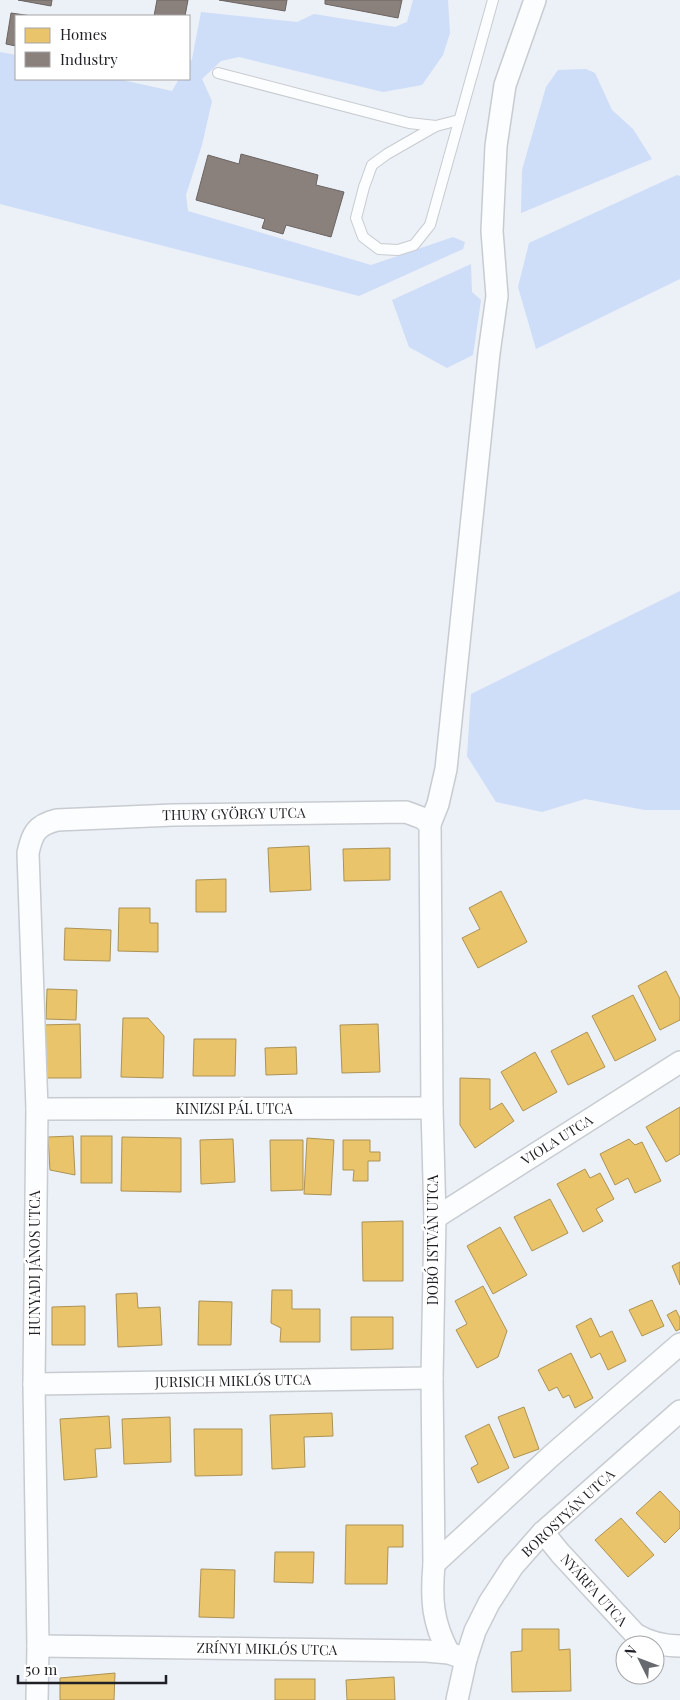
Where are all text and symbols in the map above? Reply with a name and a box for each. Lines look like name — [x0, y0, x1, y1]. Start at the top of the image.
legend — [15, 15, 190, 80]
text: Homes — [60, 24, 107, 44]
text: Industry — [60, 49, 118, 69]
street label: THURY GYÖRGY UTCA — [162, 803, 306, 824]
street label: KINIZSI PÁL UTCA — [175, 1099, 293, 1118]
street label: VIOLA UTCA — [517, 1110, 596, 1170]
street label: DOBÓ ISTVÁN UTCA — [423, 1175, 442, 1305]
street label: HUNYADI JÁNOS UTCA — [25, 1190, 44, 1336]
street label: JURISICH MIKLÓS UTCA — [154, 1370, 311, 1391]
street label: BOROSTYÁN UTCA — [517, 1464, 618, 1561]
street label: NYÁRFA UTCA — [557, 1549, 632, 1630]
north arrow — [615, 1635, 665, 1685]
street label: ZRÍNYI MIKLÓS UTCA — [196, 1638, 338, 1659]
text: N — [620, 1641, 640, 1661]
scale bar — [18, 1652, 165, 1684]
text: 50 m — [25, 1659, 58, 1679]

